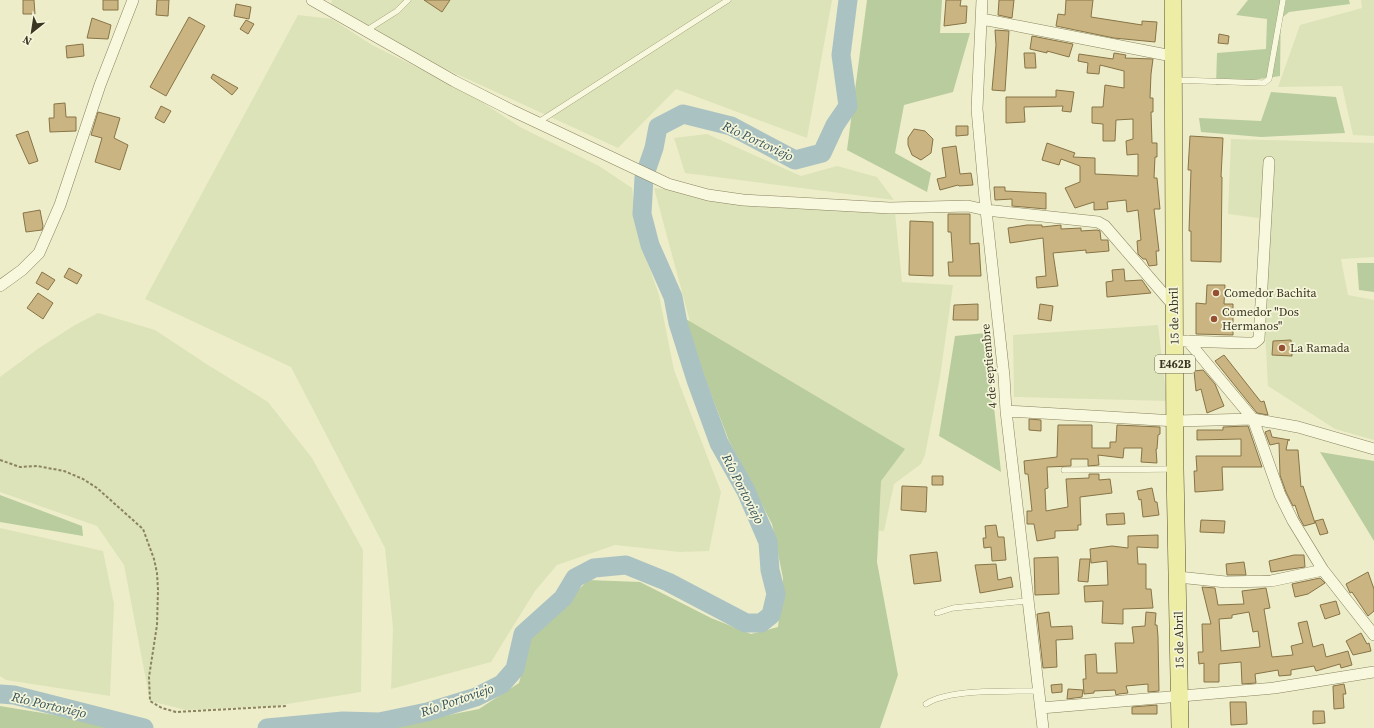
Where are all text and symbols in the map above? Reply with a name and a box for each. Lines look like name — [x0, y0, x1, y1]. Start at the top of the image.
north arrow — [12, 12, 52, 52]
text: N — [20, 32, 34, 49]
water label: Río Portoviejo — [719, 117, 796, 165]
place label: Comedor Bachita — [1224, 285, 1317, 301]
street label: 15 de Abril — [1165, 287, 1183, 345]
marker: Comedor Bachita — [1211, 288, 1221, 298]
place label: Comedor "Dos Hermanos" — [1222, 304, 1299, 334]
marker: Comedor "Dos Hermanos" — [1209, 314, 1219, 324]
street label: 4 de septiembre — [977, 323, 1001, 409]
place label: La Ramada — [1290, 340, 1351, 356]
marker: La Ramada — [1277, 343, 1287, 353]
road number: E462B — [1155, 355, 1195, 373]
water label: Río Portoviejo — [718, 450, 768, 527]
street label: 15 de Abril — [1170, 611, 1188, 669]
water label: Río Portoviejo — [417, 680, 496, 721]
water label: Río Portoviejo — [9, 688, 88, 722]

